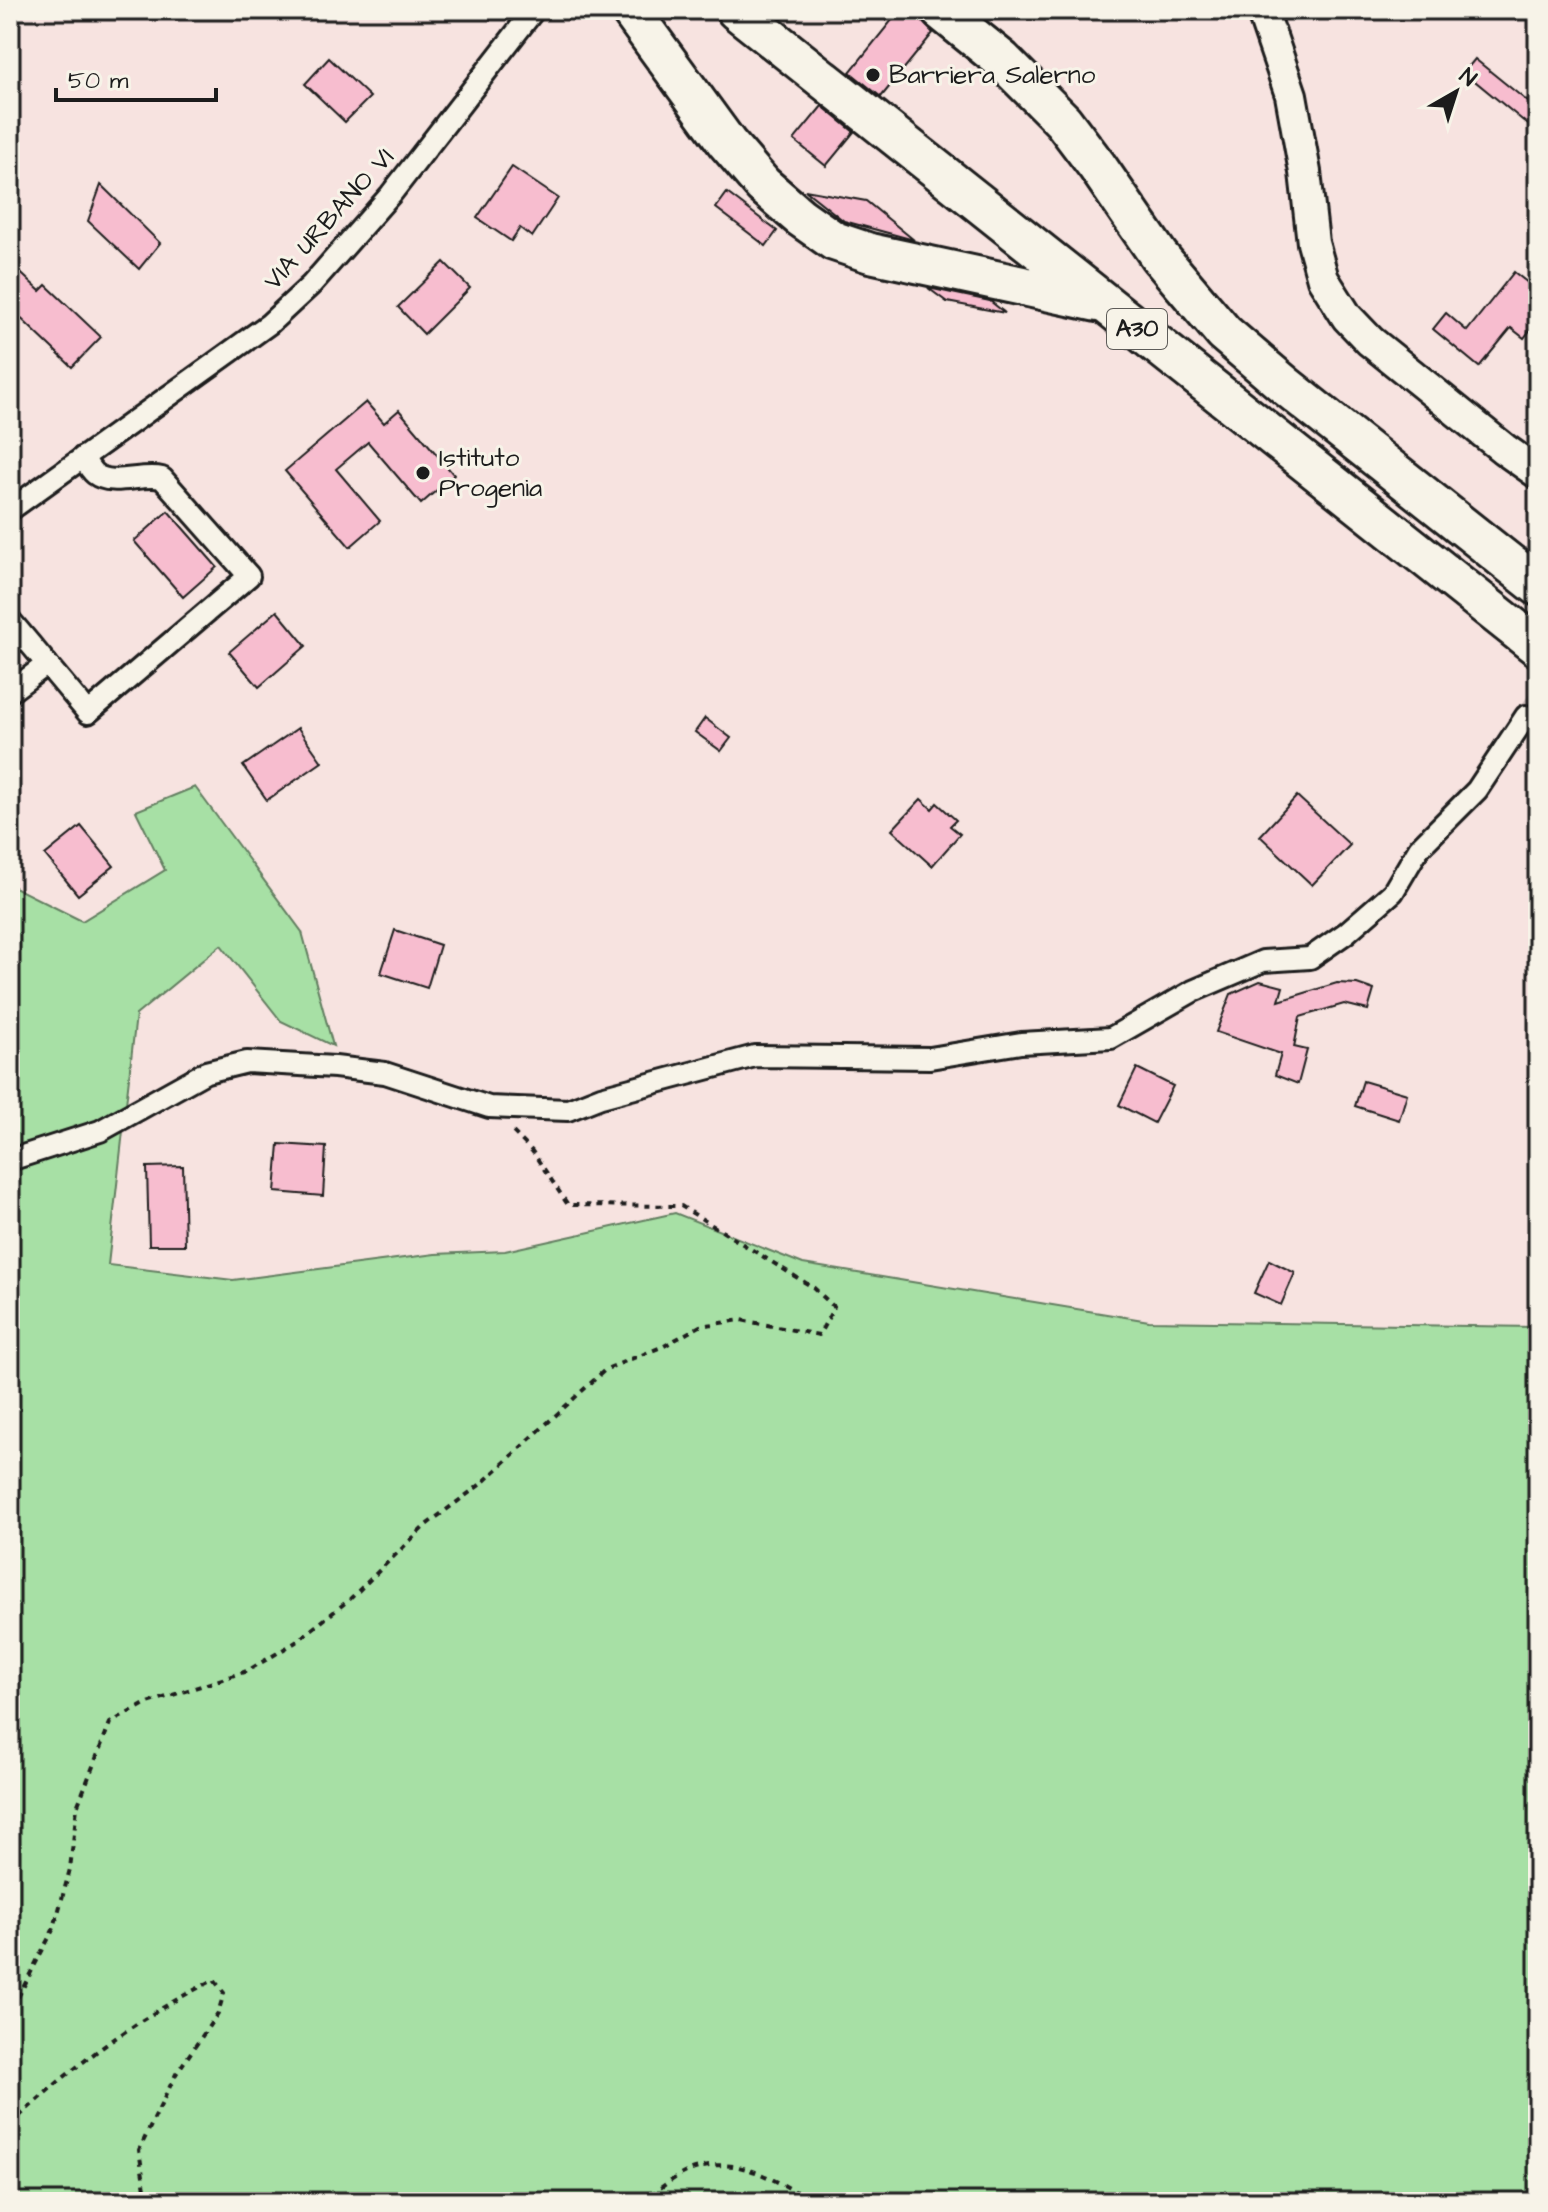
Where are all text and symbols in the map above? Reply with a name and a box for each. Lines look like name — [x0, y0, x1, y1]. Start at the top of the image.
scale bar — [56, 52, 216, 102]
north arrow — [1416, 52, 1496, 132]
place label: Barriera Salerno — [889, 57, 1096, 93]
text: N — [1453, 61, 1483, 94]
text: 50 m — [68, 64, 129, 98]
marker: Barriera Salerno — [864, 66, 882, 84]
street label: VIA URBANO VI — [255, 140, 403, 298]
road number: A30 — [1107, 309, 1167, 349]
place label: Istituto Progenia — [439, 440, 542, 508]
marker: Istituto Progenia — [414, 464, 432, 482]

